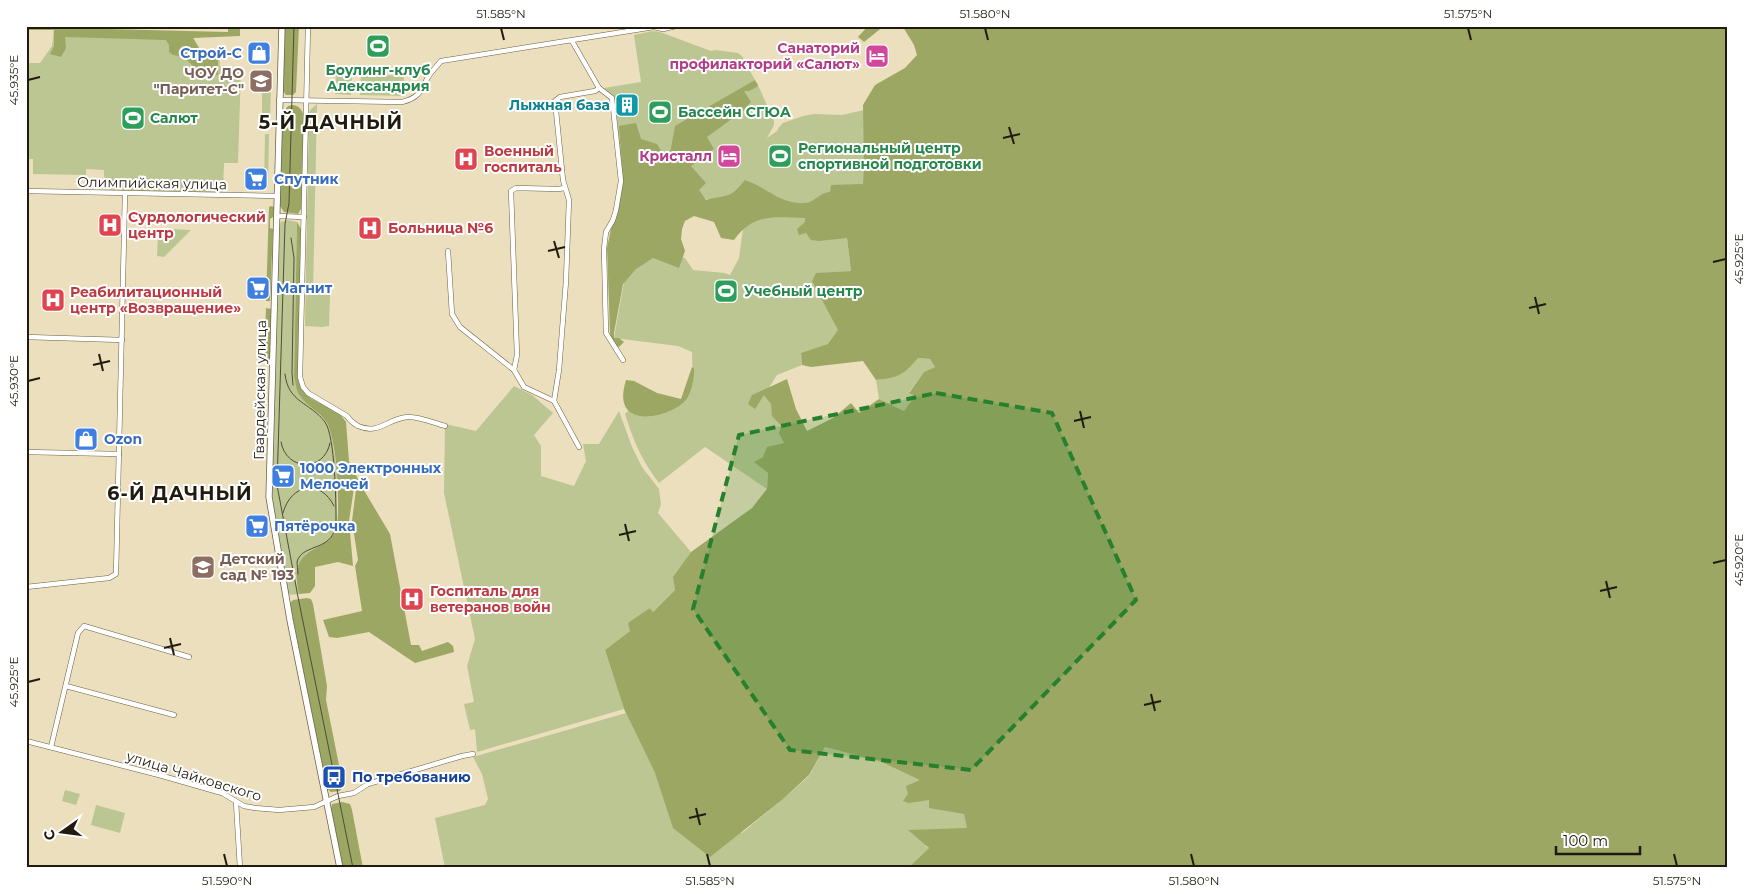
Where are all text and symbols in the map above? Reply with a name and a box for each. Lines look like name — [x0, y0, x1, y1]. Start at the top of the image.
text: 51.585°N — [476, 6, 526, 21]
text: 51.580°N — [960, 6, 1010, 21]
text: 51.575°N — [1444, 6, 1492, 21]
sports icon: Боулинг-клуб Александрия — [365, 33, 391, 59]
place label: Санаторий профилакторий «Салют» — [669, 39, 860, 73]
shop icon: Строй-С — [246, 40, 272, 66]
hotel icon: Санаторий профилакторий «Салют» — [864, 43, 890, 69]
place label: Строй-С — [180, 44, 242, 62]
text: 45.935°E — [6, 55, 21, 105]
place label: Боулинг-клуб Александрия — [325, 61, 431, 95]
place label: ЧОУ ДО "Паритет-С" — [153, 64, 244, 98]
school or university icon: ЧОУ ДО "Паритет-С" — [248, 68, 274, 94]
building icon: Лыжная база — [614, 92, 640, 118]
place label: Лыжная база — [509, 96, 610, 114]
sports icon: Бассейн СГЮА — [647, 99, 673, 125]
place label: Бассейн СГЮА — [678, 103, 792, 121]
sports icon: Салют — [120, 105, 146, 131]
place label: Салют — [150, 109, 198, 127]
district label: 5-Й ДАЧНЫЙ — [259, 111, 403, 134]
place label: Региональный центр спортивной подготовки — [798, 139, 982, 173]
place label: Военный госпиталь — [484, 142, 562, 176]
hotel icon: Кристалл — [716, 143, 742, 169]
sports icon: Региональный центр спортивной подготовки — [767, 143, 793, 169]
hospital icon: Военный госпиталь — [453, 146, 479, 172]
place label: Кристалл — [639, 147, 712, 165]
supermarket icon: Спутник — [243, 166, 269, 192]
place label: Спутник — [274, 170, 339, 188]
street label: Олимпийская улица — [77, 173, 227, 193]
place label: Сурдологический центр — [128, 208, 266, 242]
hospital icon: Сурдологический центр — [97, 212, 123, 238]
hospital icon: Больница №6 — [357, 215, 383, 241]
place label: Больница №6 — [388, 219, 493, 237]
text: 45.925°E — [1731, 233, 1746, 285]
supermarket icon: Магнит — [245, 275, 271, 301]
sports icon: Учебный центр — [713, 278, 739, 304]
place label: Магнит — [276, 279, 333, 297]
place label: Учебный центр — [744, 282, 863, 300]
place label: Реабилитационный центр «Возвращение» — [70, 283, 241, 317]
hospital icon: Реабилитационный центр «Возвращение» — [40, 287, 66, 313]
street label: Гвардейская улица — [250, 320, 270, 460]
text: 45.930°E — [6, 355, 21, 407]
shop icon: Ozon — [73, 426, 99, 452]
place label: Ozon — [104, 430, 142, 448]
place label: 1000 Электронных Мелочей — [300, 459, 442, 493]
supermarket icon: 1000 Электронных Мелочей — [270, 463, 296, 489]
district label: 6-Й ДАЧНЫЙ — [107, 482, 253, 505]
supermarket icon: Пятёрочка — [244, 513, 270, 539]
place label: Пятёрочка — [274, 517, 355, 535]
text: 45.920°E — [1731, 534, 1746, 586]
place label: Детский сад № 193 — [220, 550, 294, 584]
school or university icon: Детский сад № 193 — [190, 554, 216, 580]
place label: Госпиталь для ветеранов войн — [430, 582, 551, 616]
hospital icon: Госпиталь для ветеранов войн — [399, 586, 425, 612]
text: 45.925°E — [6, 656, 21, 708]
street label: улица Чайковского — [123, 747, 264, 805]
bus stop icon: По требованию — [321, 764, 347, 790]
place label: По требованию — [352, 768, 471, 786]
north arrow — [38, 806, 88, 856]
scale bar — [1556, 824, 1639, 856]
text: С — [39, 828, 59, 842]
text: 100 m — [1563, 831, 1608, 850]
text: 51.590°N — [202, 873, 252, 888]
text: 51.585°N — [685, 873, 735, 888]
text: 51.580°N — [1169, 873, 1219, 888]
text: 51.575°N — [1653, 873, 1701, 888]

